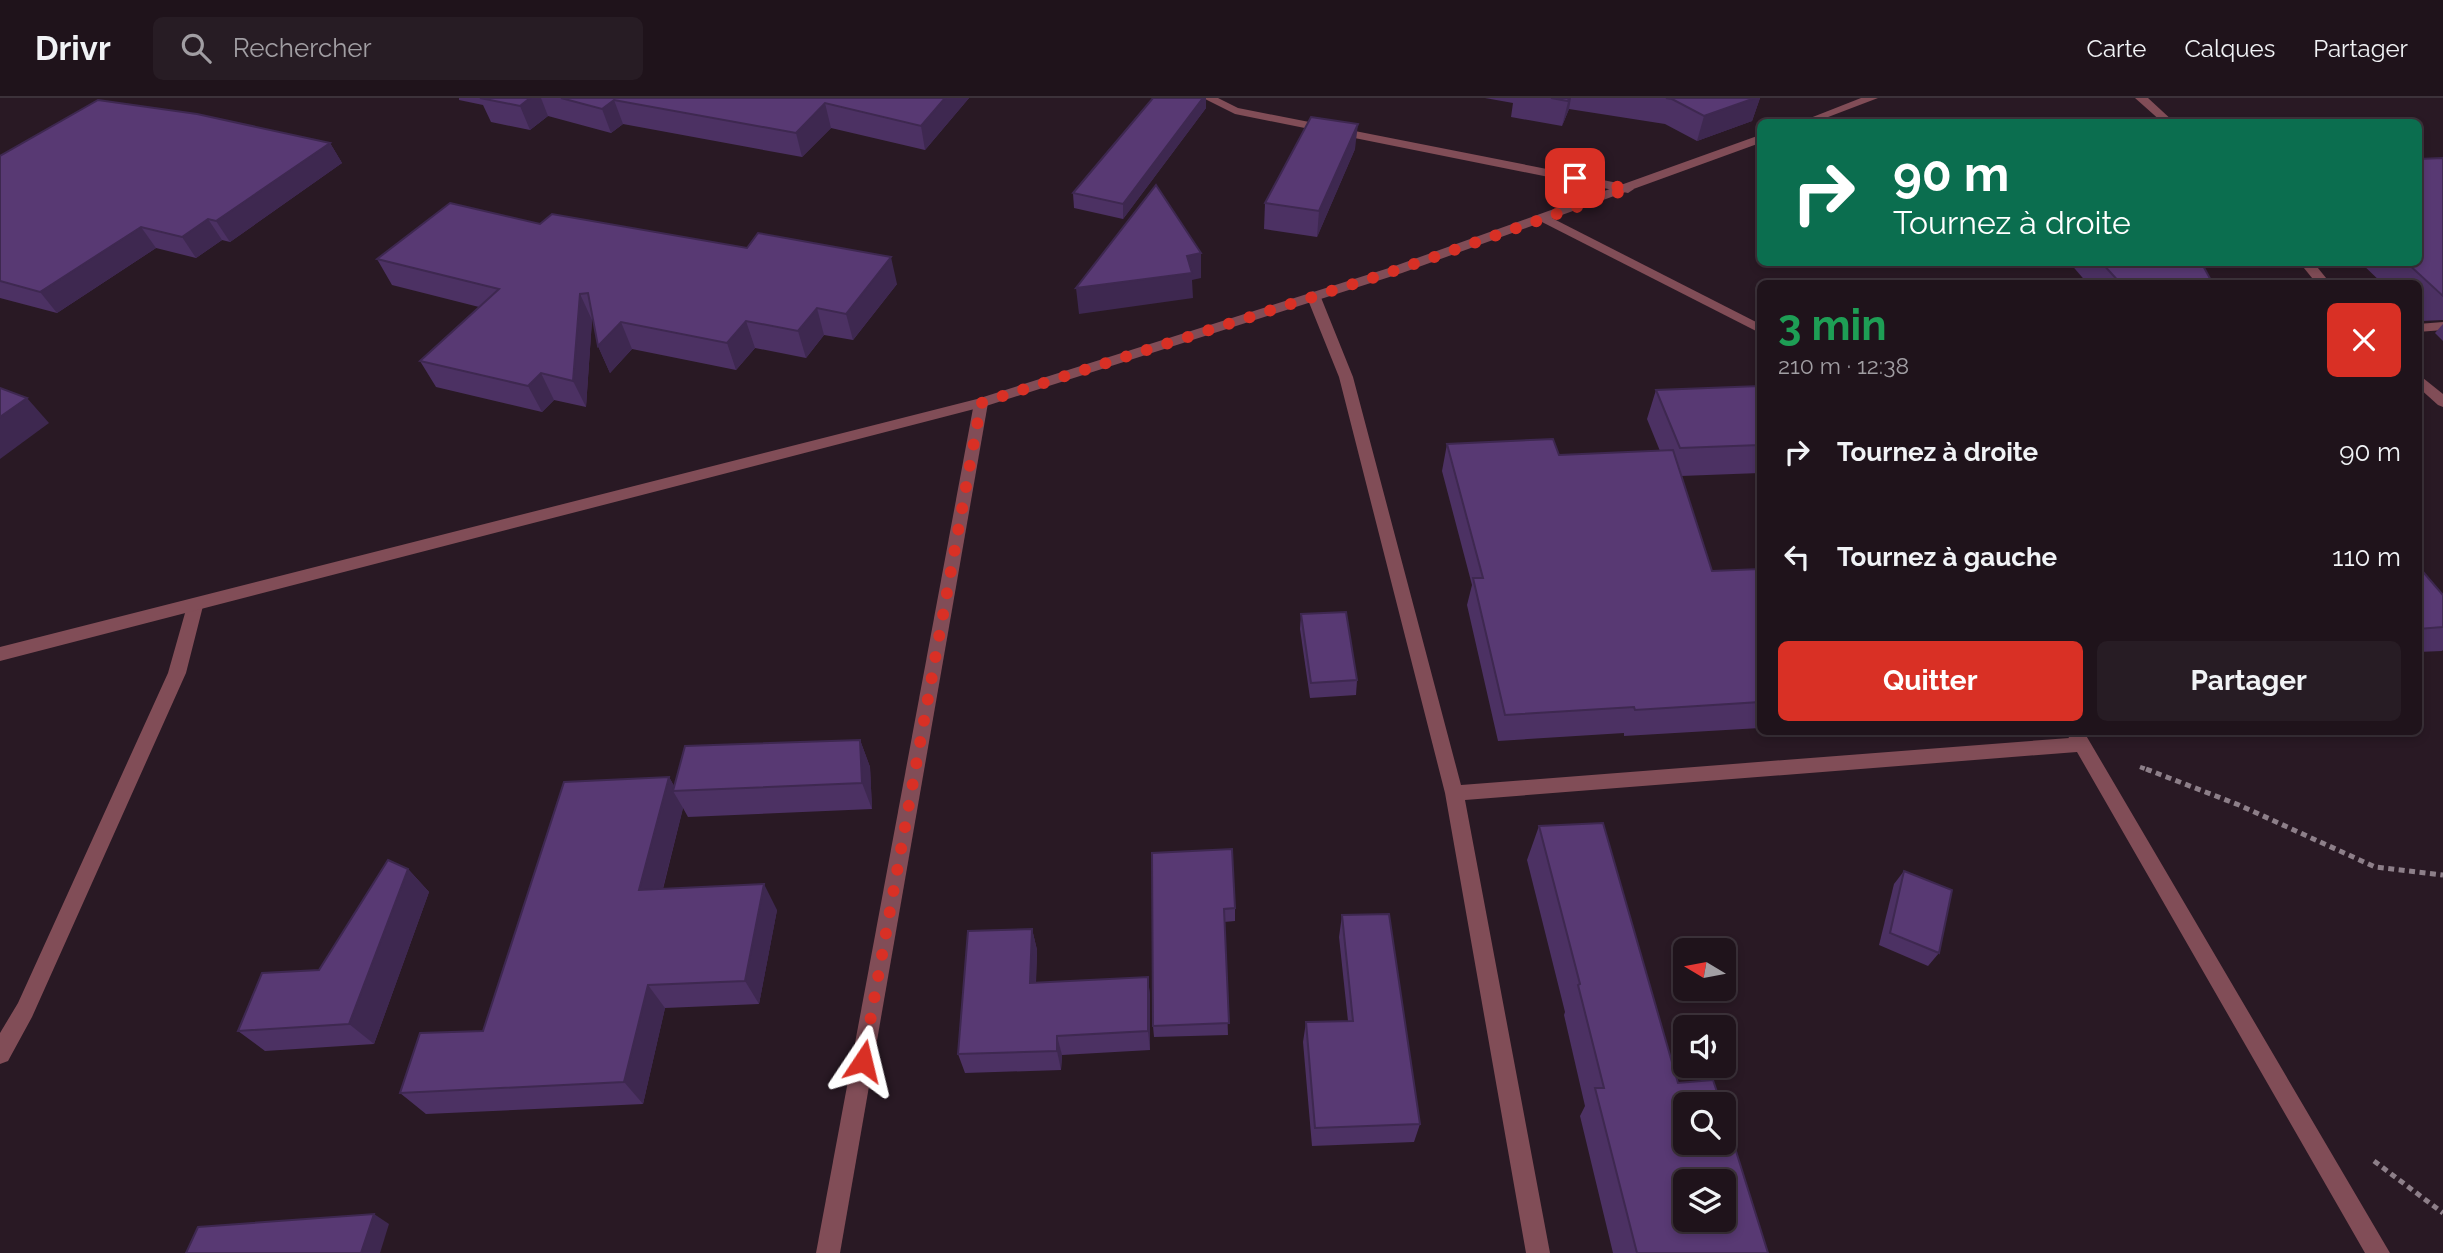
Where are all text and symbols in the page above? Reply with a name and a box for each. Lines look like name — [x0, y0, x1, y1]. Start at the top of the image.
search box — [153, 17, 643, 80]
text: Drivr — [35, 29, 111, 68]
icon: search — [177, 29, 215, 67]
text: Rechercher — [233, 33, 372, 63]
text: Carte — [2087, 34, 2146, 63]
text: Calques — [2184, 34, 2275, 63]
text: Partager — [2313, 34, 2408, 63]
text: 90 m — [1893, 145, 2009, 202]
icon: right — [1778, 147, 1869, 238]
pin — [1545, 148, 1605, 208]
icon: arrive — [1556, 159, 1594, 197]
text: Tournez à droite — [1893, 204, 2131, 241]
text: 3 min — [1778, 301, 1887, 350]
button: close — [2327, 303, 2401, 377]
text: 210 m · 12:38 — [1778, 352, 1909, 379]
icon: right — [1778, 433, 1816, 471]
text: Tournez à droite — [1837, 437, 2038, 467]
text: 90 m — [2339, 437, 2401, 467]
icon: left — [1778, 538, 1816, 576]
text: Tournez à gauche — [1837, 542, 2057, 572]
text: 110 m — [2332, 542, 2401, 572]
button: Quitter — [1778, 641, 2083, 721]
button: Partager — [2097, 641, 2401, 721]
north arrow — [1673, 938, 1736, 1001]
map controls — [1673, 938, 1736, 1232]
button: sound — [1673, 1015, 1736, 1078]
position arrow — [826, 1024, 900, 1098]
button: search — [1673, 1092, 1736, 1155]
button: layers — [1673, 1169, 1736, 1232]

